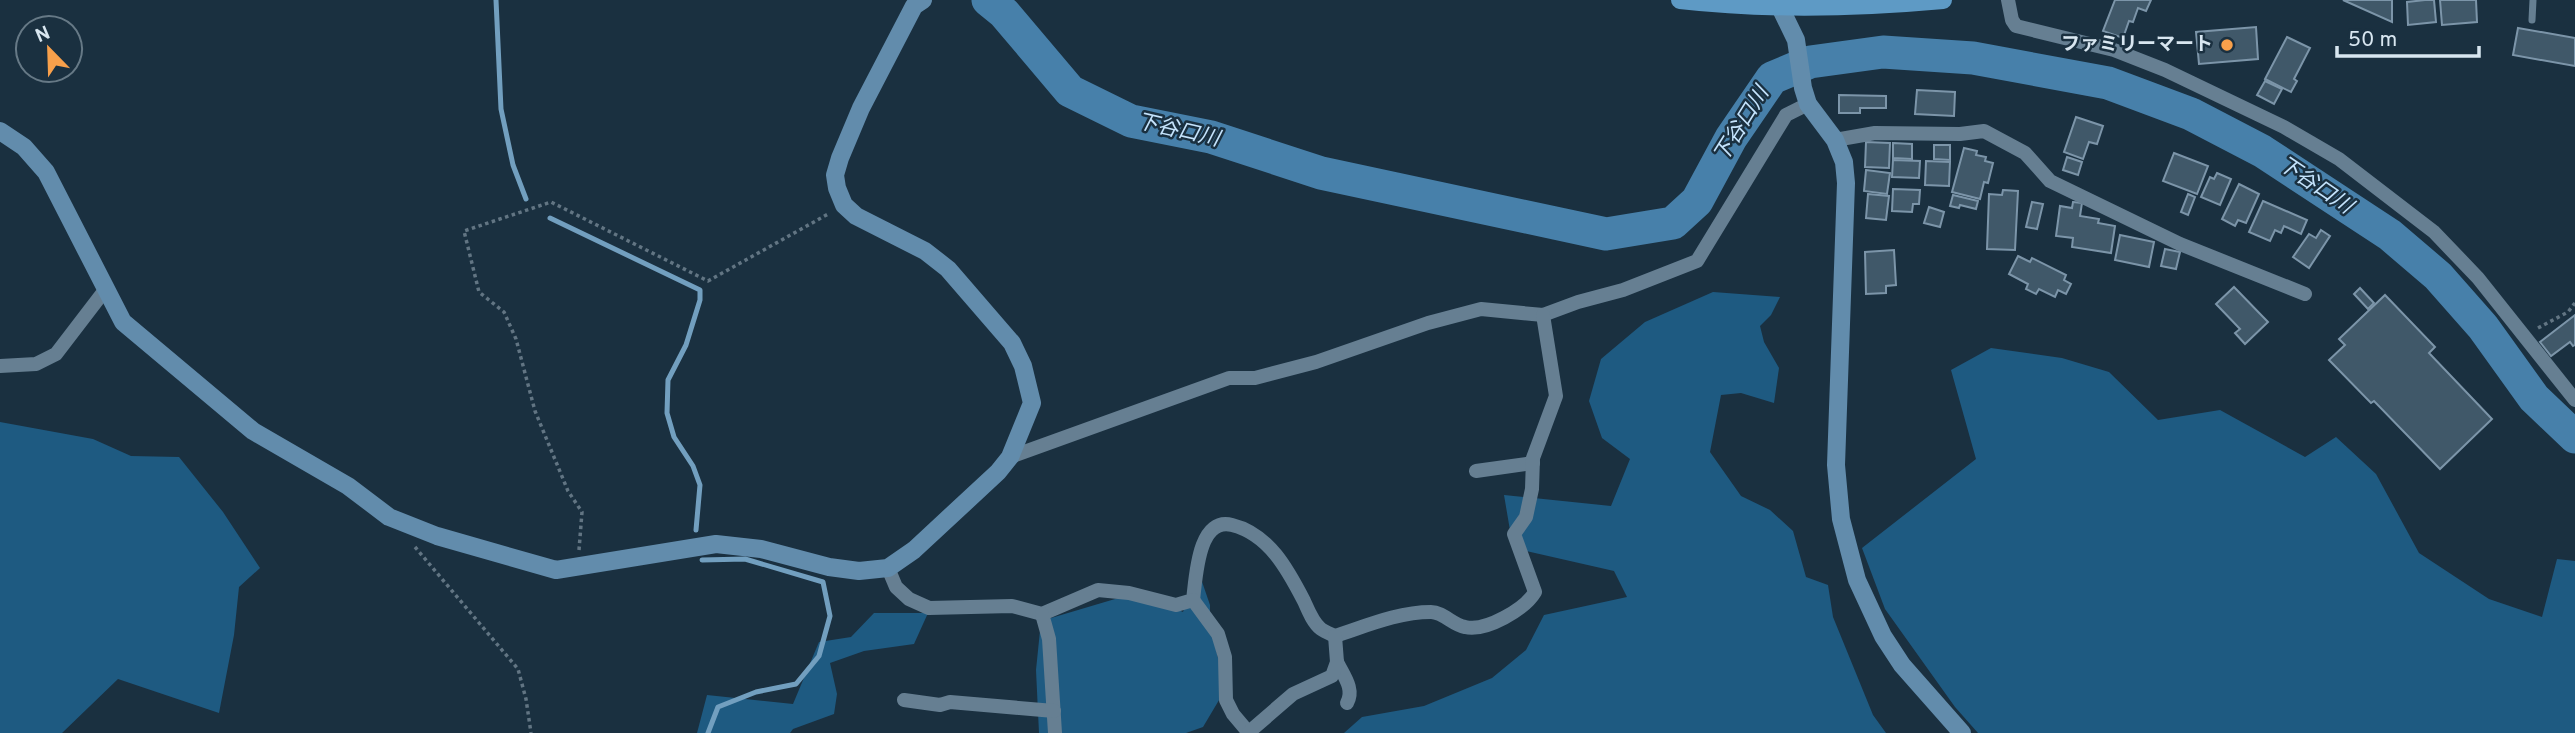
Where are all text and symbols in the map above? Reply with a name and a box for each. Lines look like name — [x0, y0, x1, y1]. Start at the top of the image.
north arrow — [14, 14, 84, 84]
scale bar — [2337, 14, 2479, 58]
text: N — [32, 21, 54, 49]
text: 50 m — [2348, 27, 2397, 54]
place label: ファミリーマート — [2061, 33, 2213, 57]
marker: ファミリーマート — [2219, 37, 2235, 53]
water label: 下谷口川 — [1708, 81, 1777, 168]
water label: 下谷口川 — [1134, 108, 1224, 154]
water label: 下谷口川 — [2273, 151, 2359, 222]

